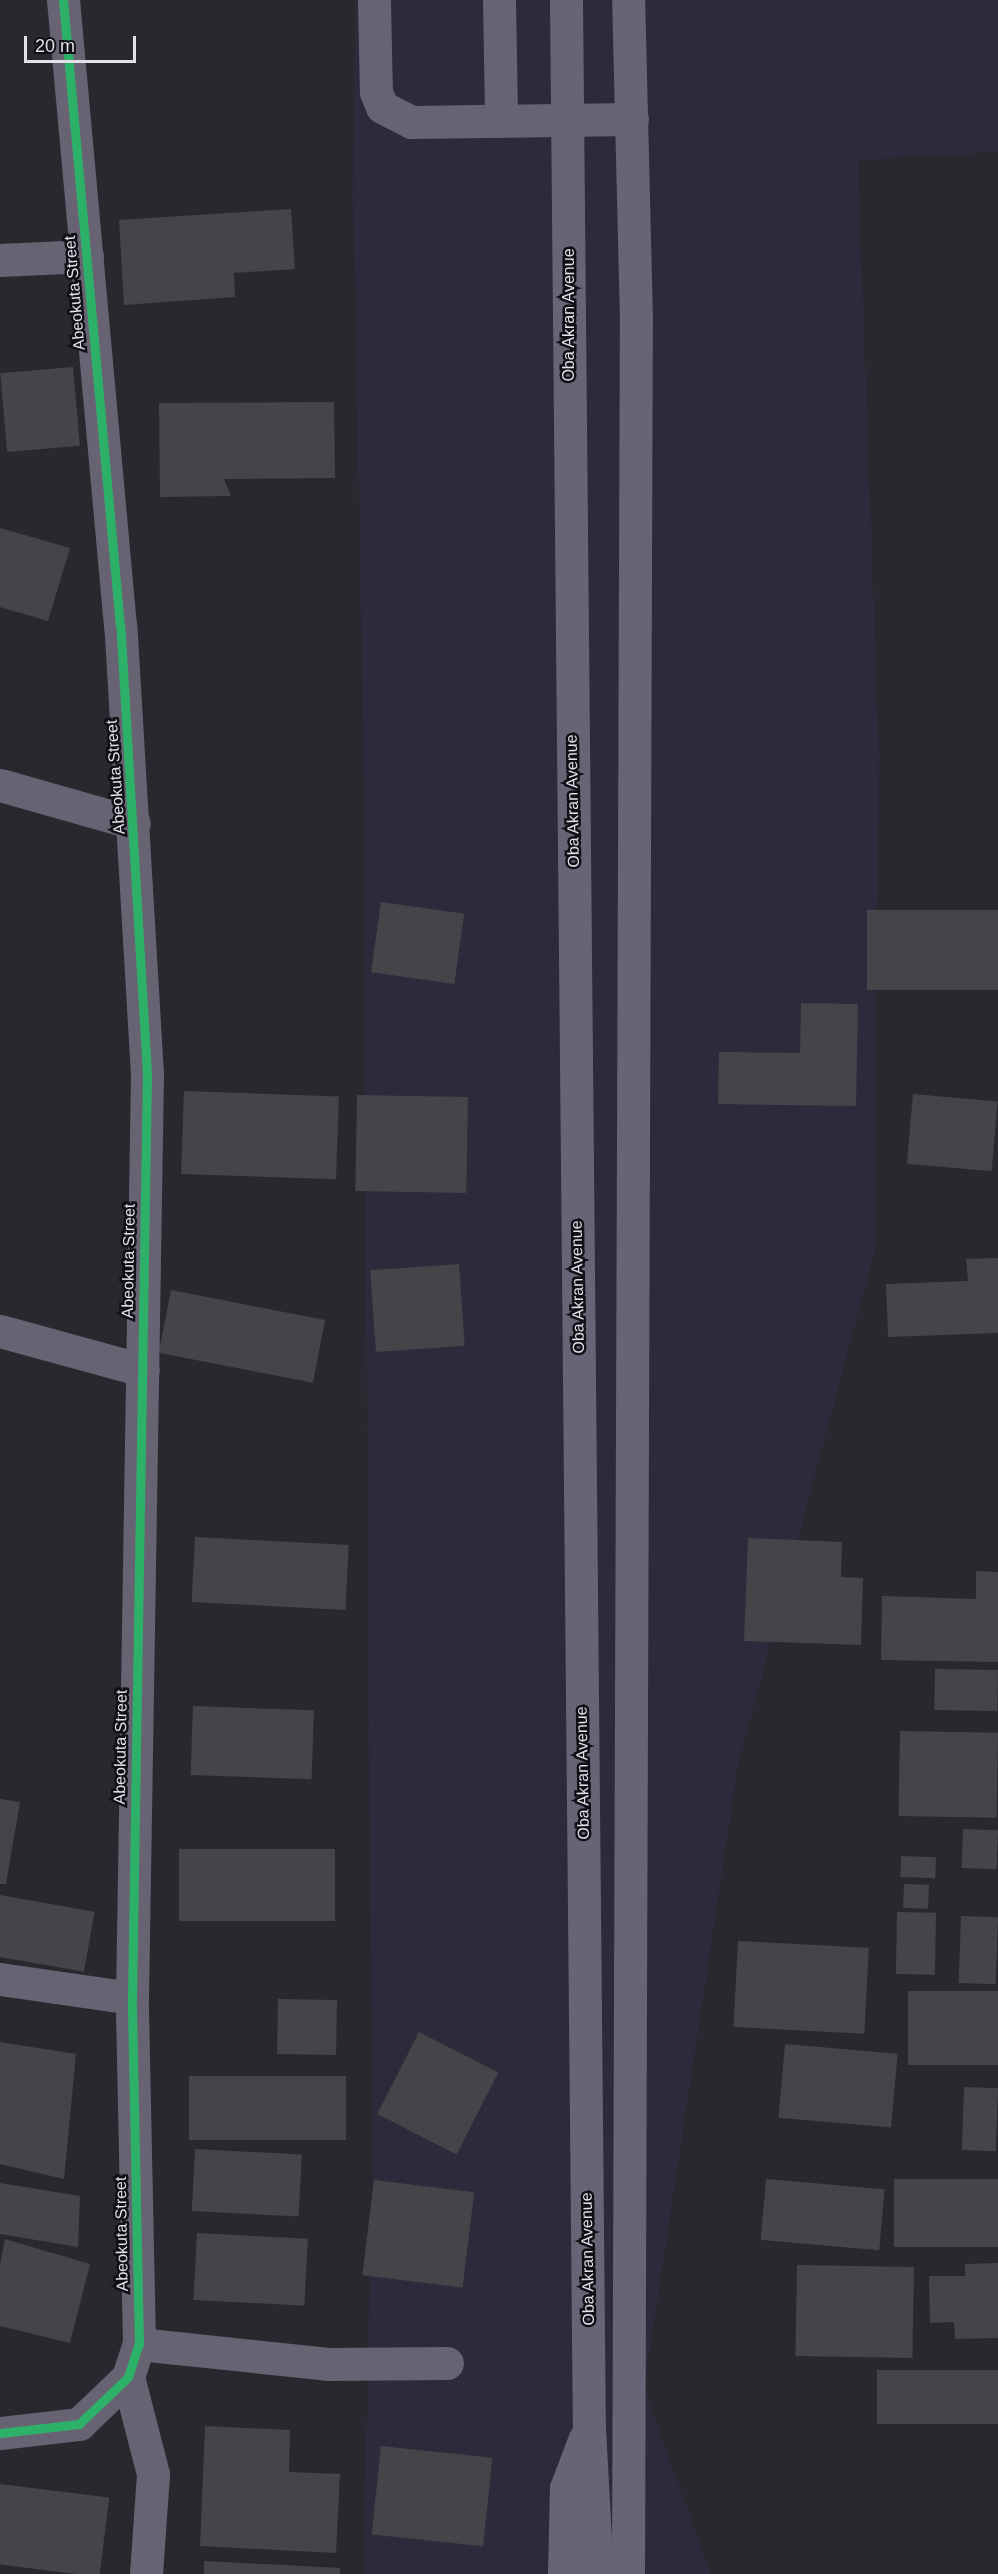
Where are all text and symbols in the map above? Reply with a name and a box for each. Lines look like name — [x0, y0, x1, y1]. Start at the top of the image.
scale bar — [27, 24, 140, 62]
text: 20 m — [35, 36, 75, 56]
street label: Abeokuta Street — [60, 235, 90, 351]
street label: Oba Akran Avenue — [559, 248, 579, 382]
street label: Abeokuta Street — [102, 719, 130, 835]
street label: Oba Akran Avenue — [562, 733, 584, 869]
street label: Abeokuta Street — [118, 1203, 140, 1319]
street label: Oba Akran Avenue — [567, 1219, 589, 1355]
street label: Abeokuta Street — [110, 1689, 132, 1805]
street label: Oba Akran Avenue — [572, 1705, 594, 1841]
street label: Abeokuta Street — [111, 2176, 133, 2292]
street label: Oba Akran Avenue — [577, 2191, 599, 2327]

